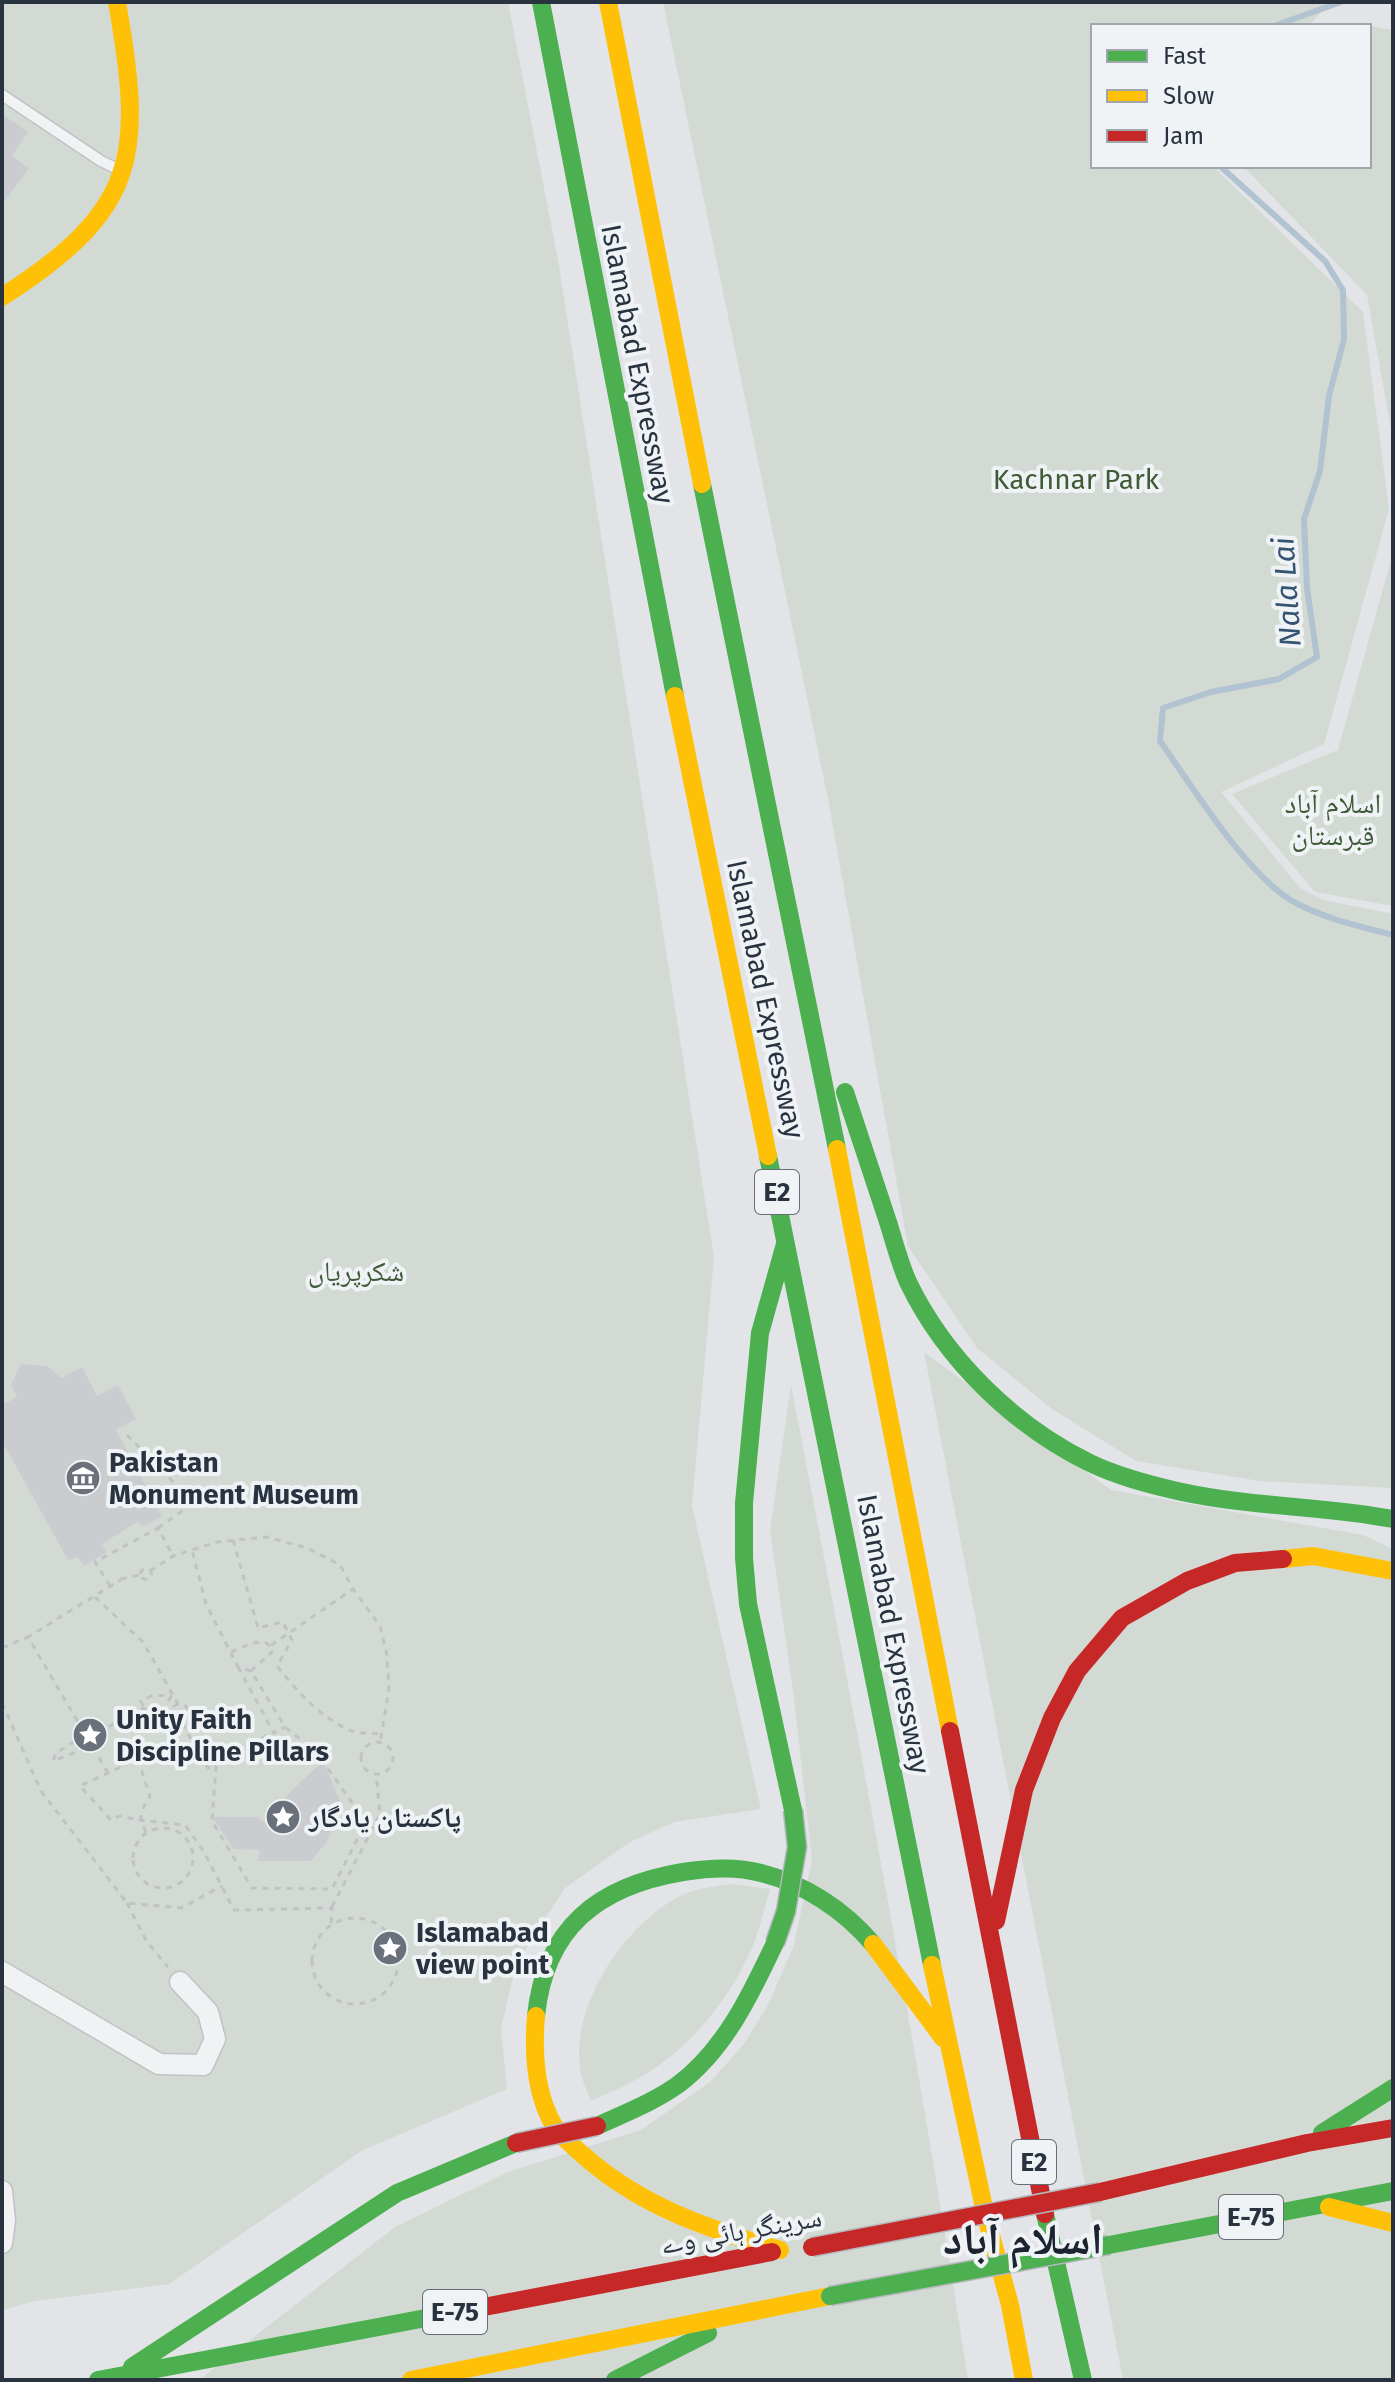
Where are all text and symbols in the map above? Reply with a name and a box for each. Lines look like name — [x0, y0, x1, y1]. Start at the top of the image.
legend — [1091, 24, 1371, 168]
text: Fast — [1163, 42, 1206, 70]
text: Slow — [1163, 82, 1214, 110]
text: Jam — [1163, 122, 1204, 150]
street label: Islamabad Expressway — [594, 222, 681, 507]
park label: Kachnar Park — [993, 463, 1160, 496]
water label: Nala Lai — [1265, 535, 1309, 648]
park label: اسلام آباد قبرستان — [1285, 787, 1381, 852]
street label: Islamabad Expressway — [720, 857, 811, 1142]
road number: E2 — [755, 1170, 799, 1214]
park label: شکرپریاں — [308, 1255, 404, 1288]
place label: Pakistan Monument Museum — [109, 1446, 359, 1511]
museum icon: Pakistan Monument Museum — [64, 1459, 102, 1497]
street label: Islamabad Expressway — [850, 1492, 937, 1777]
place label: Unity Faith Discipline Pillars — [116, 1703, 329, 1768]
place icon: Unity Faith Discipline Pillars — [71, 1716, 109, 1754]
place icon: پاکستان یادگار — [264, 1798, 302, 1836]
place label: پاکستان یادگار — [308, 1801, 461, 1834]
place label: Islamabad view point — [415, 1916, 550, 1981]
place icon: Islamabad view point — [371, 1929, 409, 1967]
road number: E2 — [1012, 2140, 1056, 2184]
road number: E-75 — [1219, 2195, 1283, 2239]
street label: سرینگر ہائی وے — [658, 2200, 824, 2262]
district label: اسلام آباد — [943, 2213, 1103, 2269]
road number: E-75 — [423, 2290, 487, 2334]

